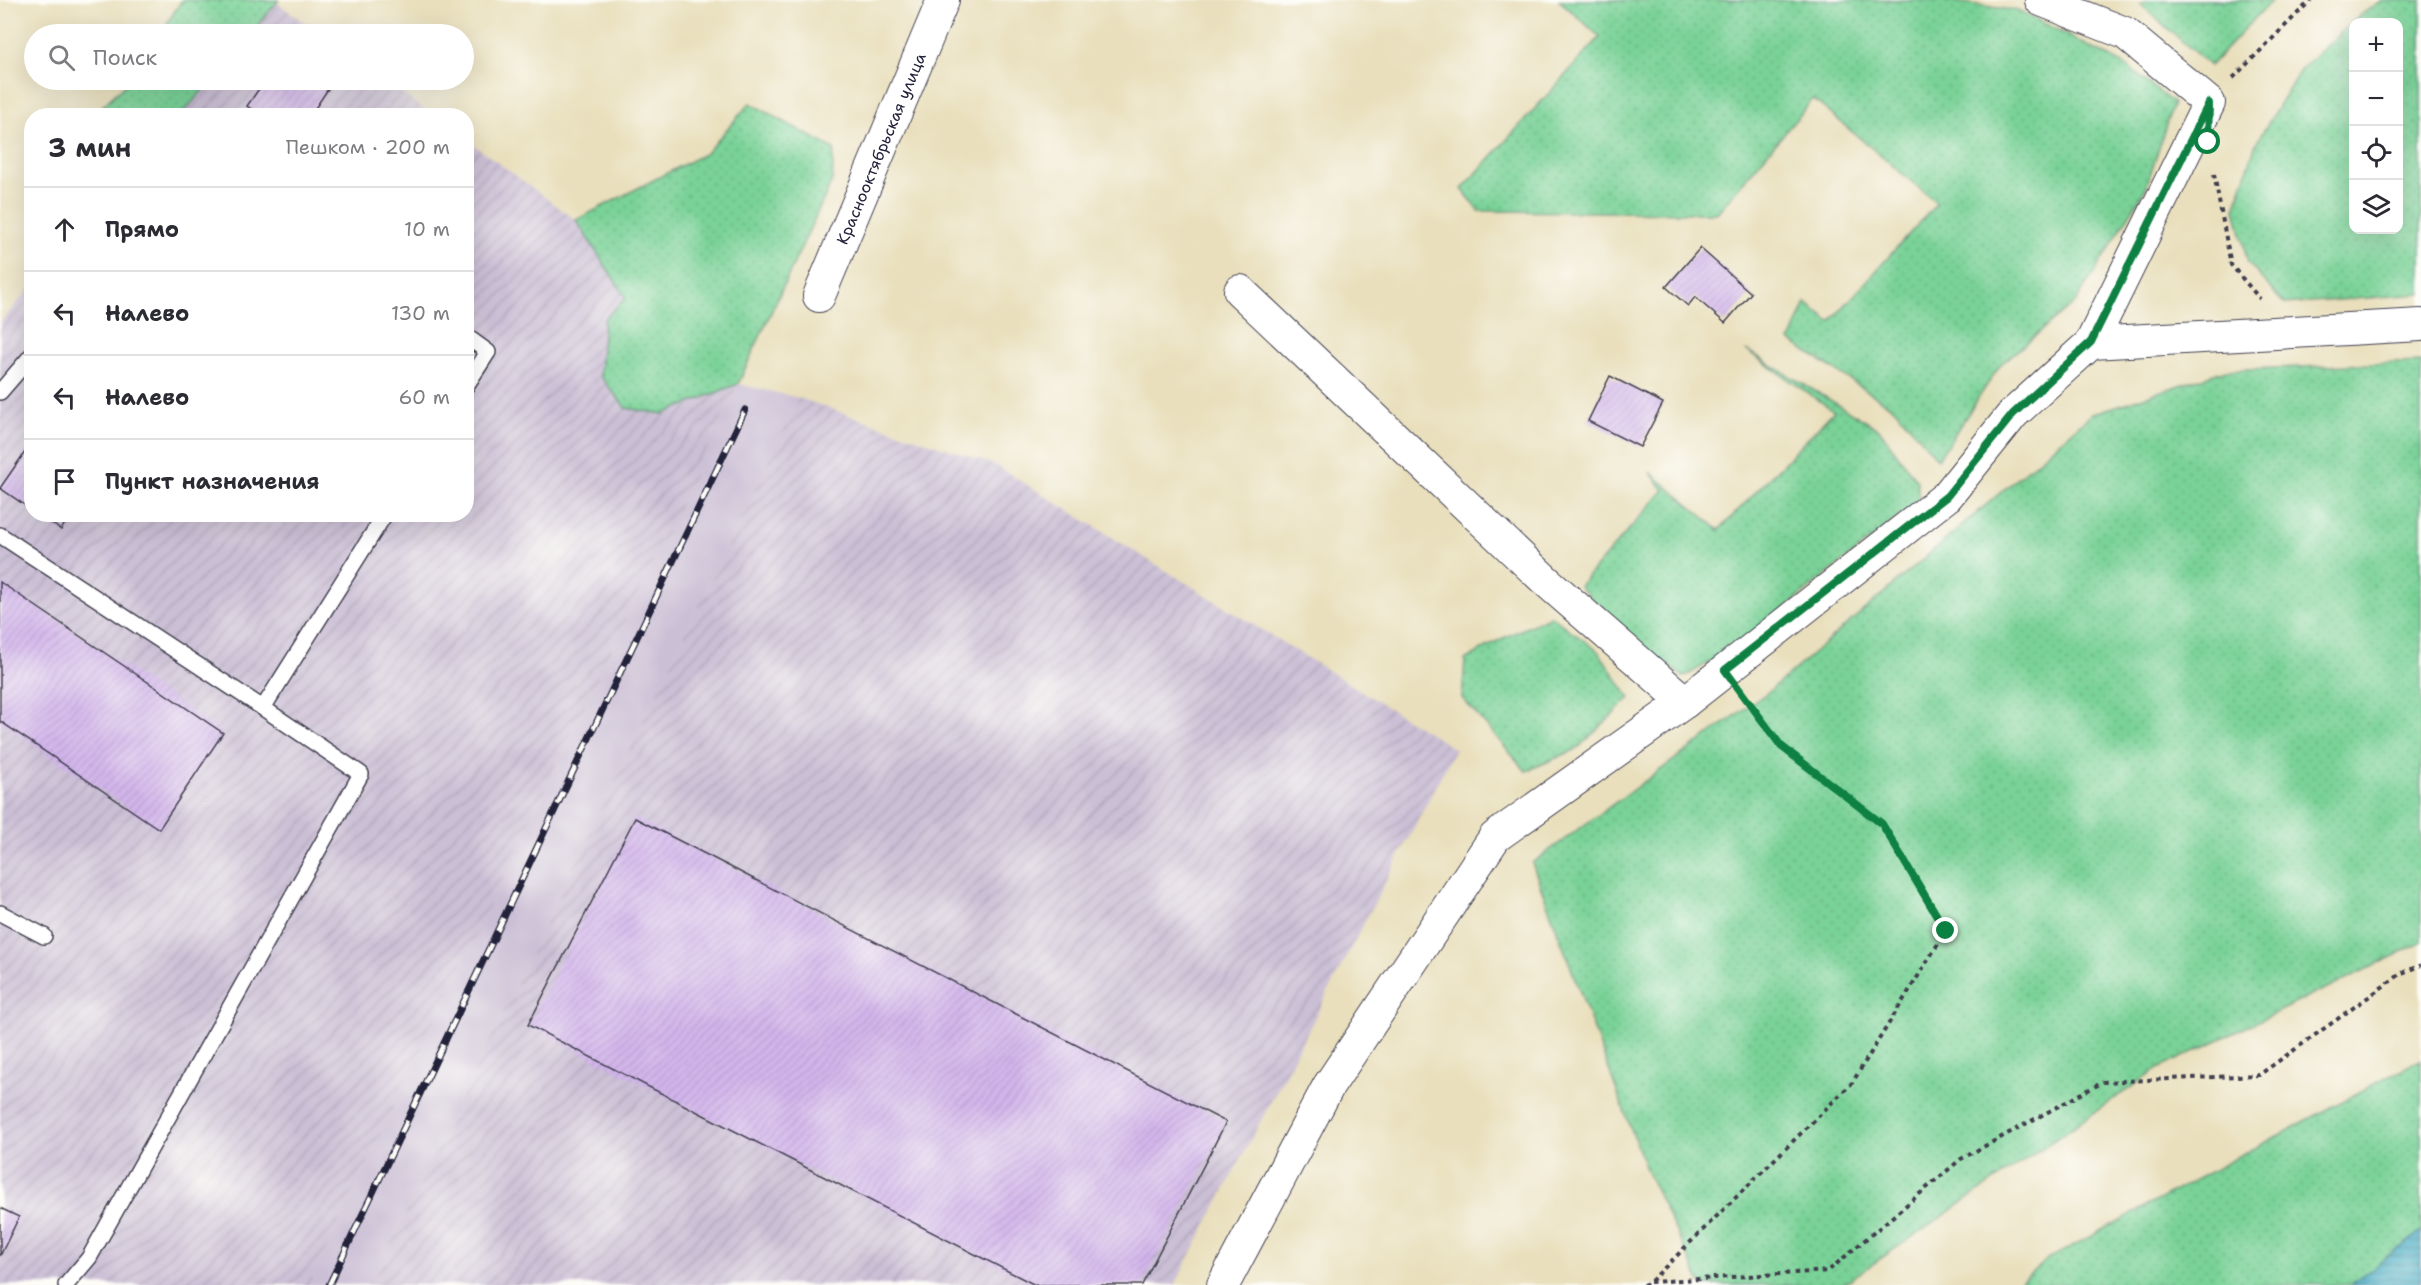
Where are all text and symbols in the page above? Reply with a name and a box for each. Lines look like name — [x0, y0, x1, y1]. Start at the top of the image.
map controls — [2349, 18, 2403, 234]
button: + — [2349, 18, 2403, 72]
search box — [24, 24, 474, 90]
icon: search — [45, 41, 78, 74]
text: Поиск — [93, 43, 157, 72]
street label: Краснооктябрьская улица — [831, 49, 930, 248]
button: − — [2349, 72, 2403, 126]
button: locate — [2349, 126, 2403, 180]
route start — [2194, 128, 2220, 154]
text: 3 мин — [48, 130, 131, 165]
text: Пешком · 200 m — [286, 134, 450, 160]
button: layers — [2349, 180, 2403, 234]
icon: ahead — [48, 213, 81, 246]
text: Прямо — [105, 215, 179, 244]
text: 10 m — [404, 216, 450, 242]
icon: left — [48, 297, 81, 330]
text: Налево — [105, 299, 189, 328]
text: 130 m — [391, 300, 450, 326]
icon: left — [48, 381, 81, 414]
text: Налево — [105, 383, 189, 412]
text: 60 m — [398, 384, 450, 410]
icon: arrive — [48, 465, 81, 498]
text: Пункт назначения — [105, 467, 319, 496]
route end — [1932, 917, 1958, 943]

